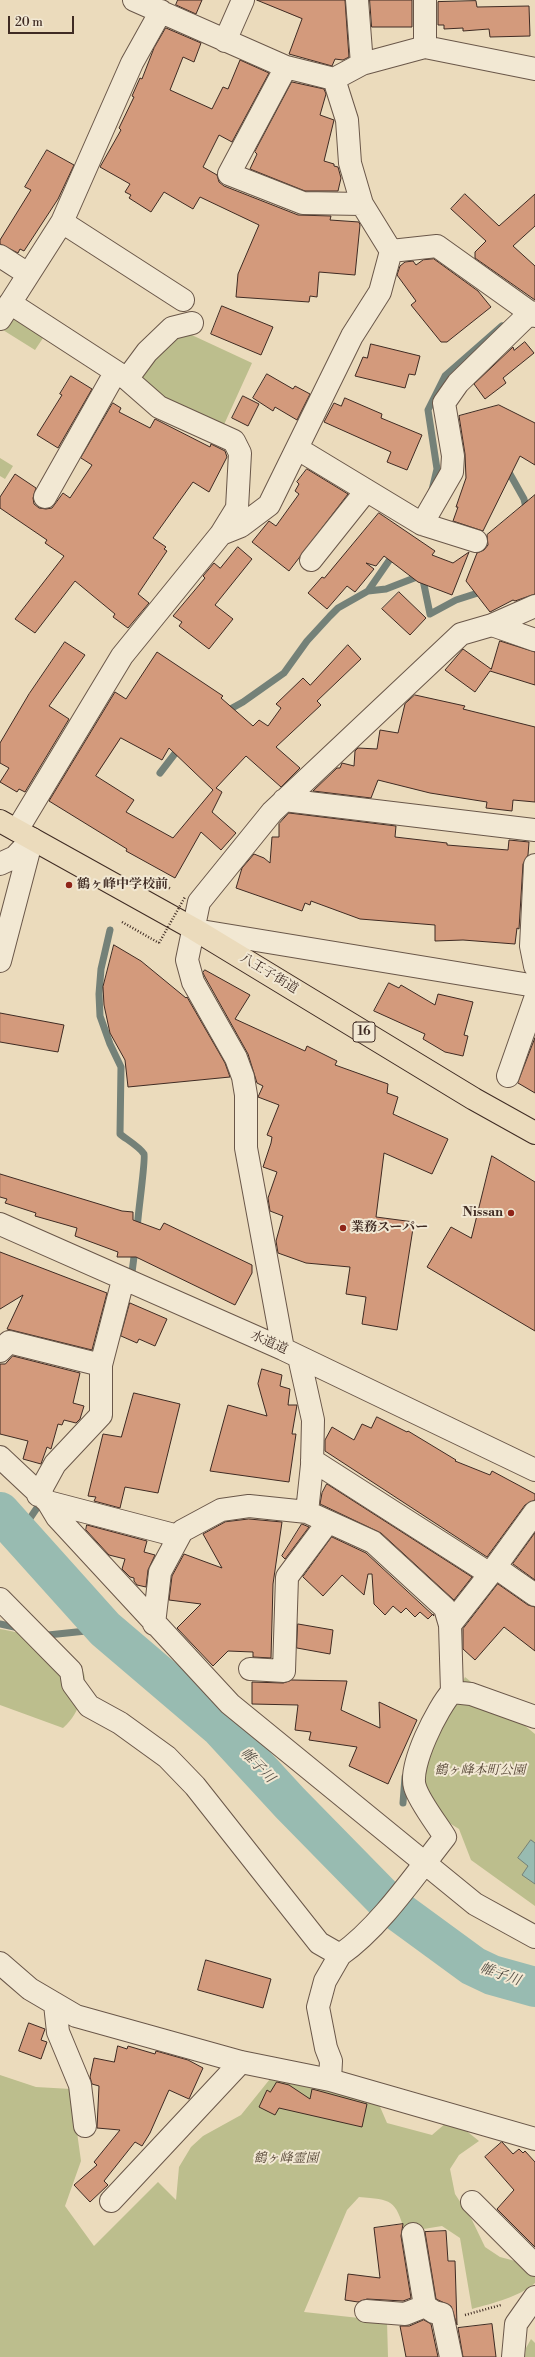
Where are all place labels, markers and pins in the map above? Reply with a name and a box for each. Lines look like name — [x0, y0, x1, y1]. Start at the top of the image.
place label: 鶴ヶ峰中学校前 — [77, 877, 168, 893]
marker: 鶴ヶ峰中学校前 — [64, 880, 74, 890]
place label: Nissan — [462, 1205, 503, 1221]
marker: Nissan — [506, 1208, 516, 1218]
place label: 業務スーパー — [351, 1220, 428, 1236]
marker: 業務スーパー — [338, 1223, 348, 1233]

